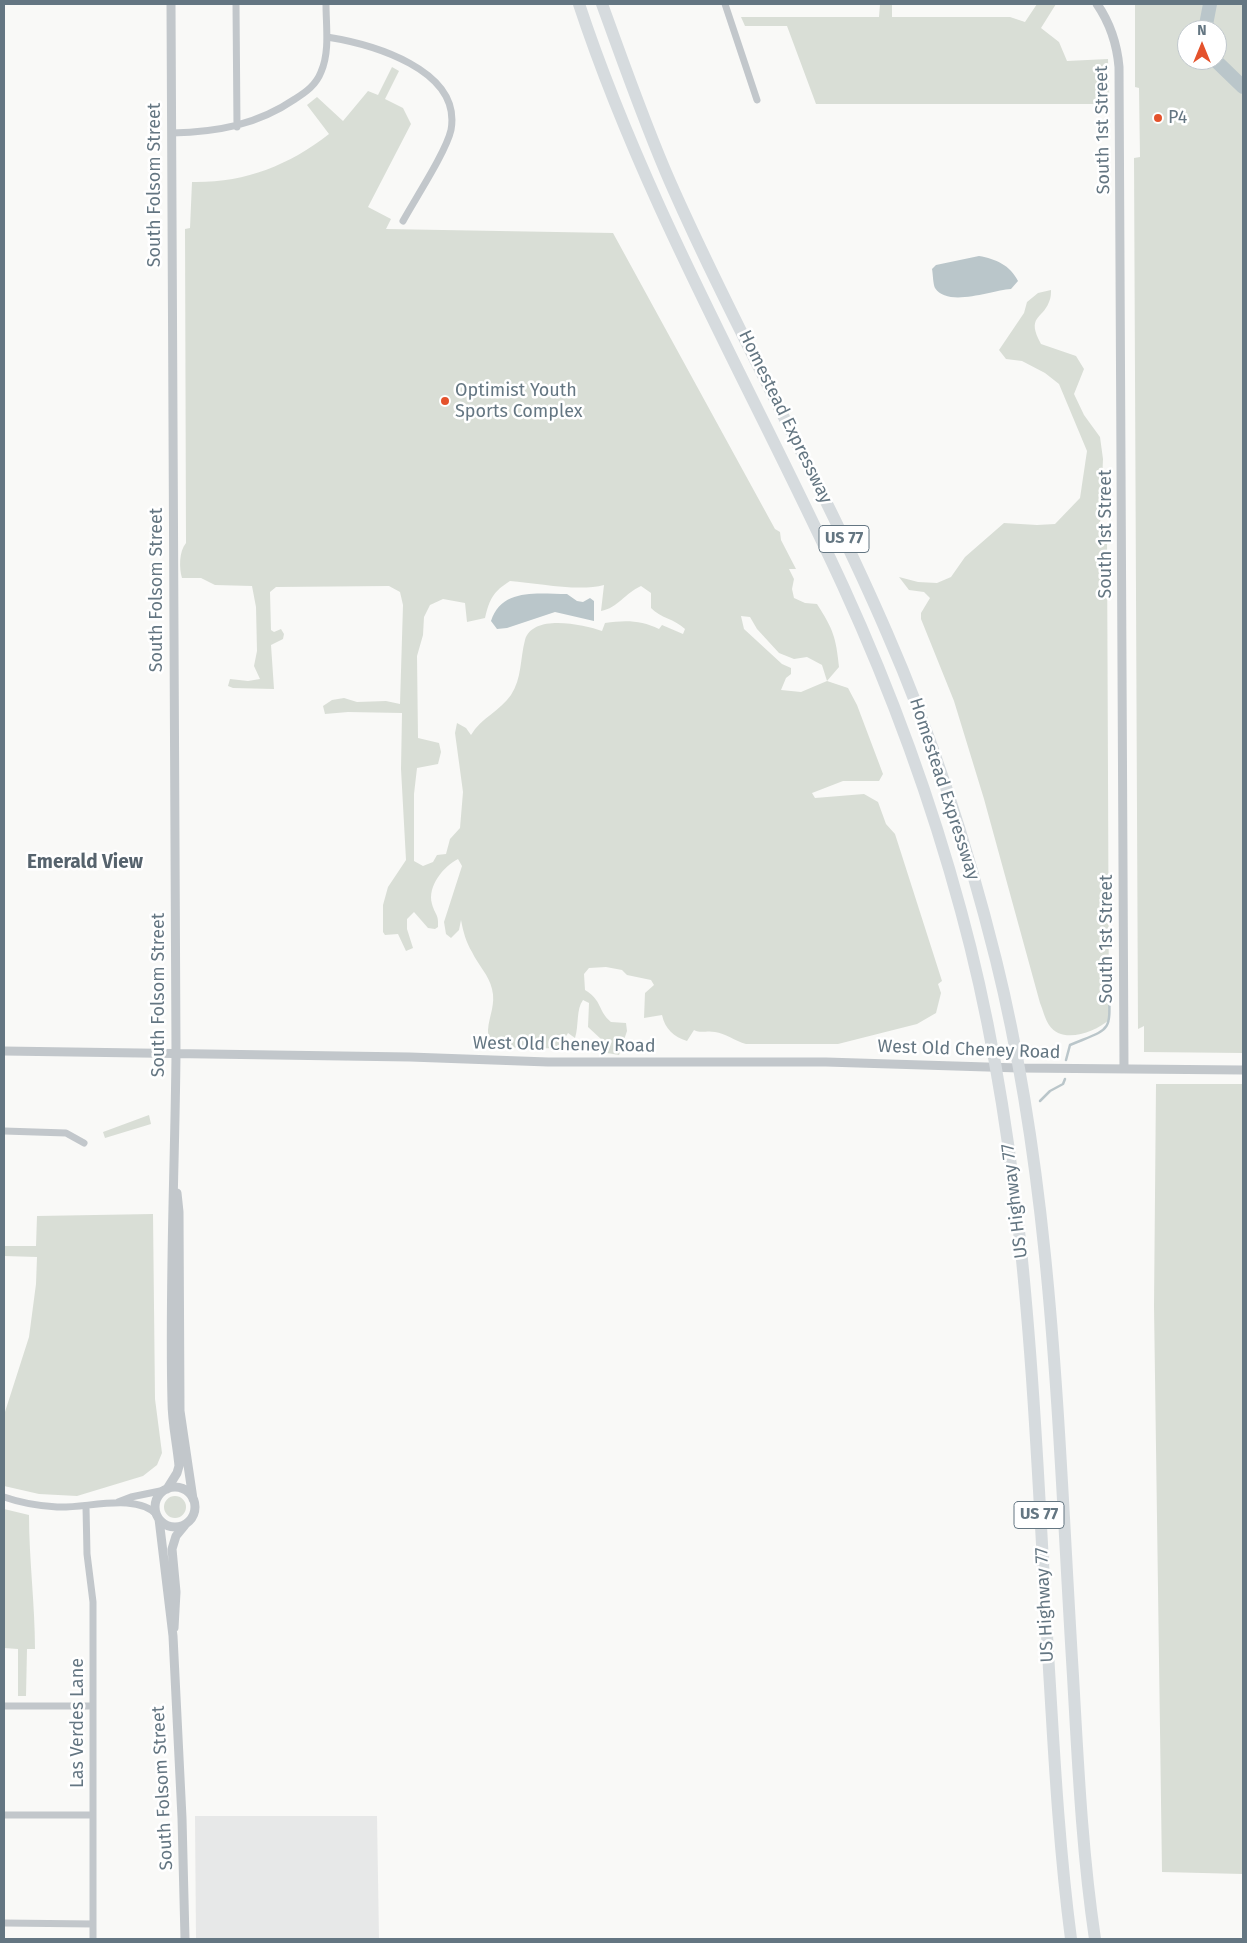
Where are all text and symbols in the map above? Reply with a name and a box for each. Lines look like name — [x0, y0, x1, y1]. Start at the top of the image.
north arrow — [1177, 20, 1227, 70]
text: N — [1197, 22, 1207, 39]
street label: South 1st Street — [1091, 65, 1115, 195]
street label: South Folsom Street — [144, 103, 166, 267]
place label: P4 — [1168, 107, 1187, 129]
marker: P4 — [1152, 112, 1164, 124]
street label: Homestead Expressway — [734, 327, 836, 507]
place label: Optimist Youth Sports Complex — [455, 380, 583, 422]
marker: Optimist Youth Sports Complex — [439, 395, 451, 407]
street label: South 1st Street — [1095, 470, 1117, 598]
street label: South Folsom Street — [146, 508, 168, 672]
road number: US 77 — [819, 526, 869, 552]
street label: Homestead Expressway — [904, 695, 984, 883]
district label: Emerald View — [27, 852, 143, 874]
street label: South 1st Street — [1096, 875, 1118, 1003]
street label: South Folsom Street — [148, 913, 170, 1077]
street label: West Old Cheney Road — [472, 1033, 656, 1057]
street label: West Old Cheney Road — [877, 1036, 1061, 1064]
street label: US Highway 77 — [997, 1142, 1033, 1260]
road number: US 77 — [1014, 1502, 1064, 1528]
street label: US Highway 77 — [1031, 1547, 1059, 1663]
street label: Las Verdes Lane — [67, 1658, 89, 1788]
street label: South Folsom Street — [148, 1705, 178, 1871]

